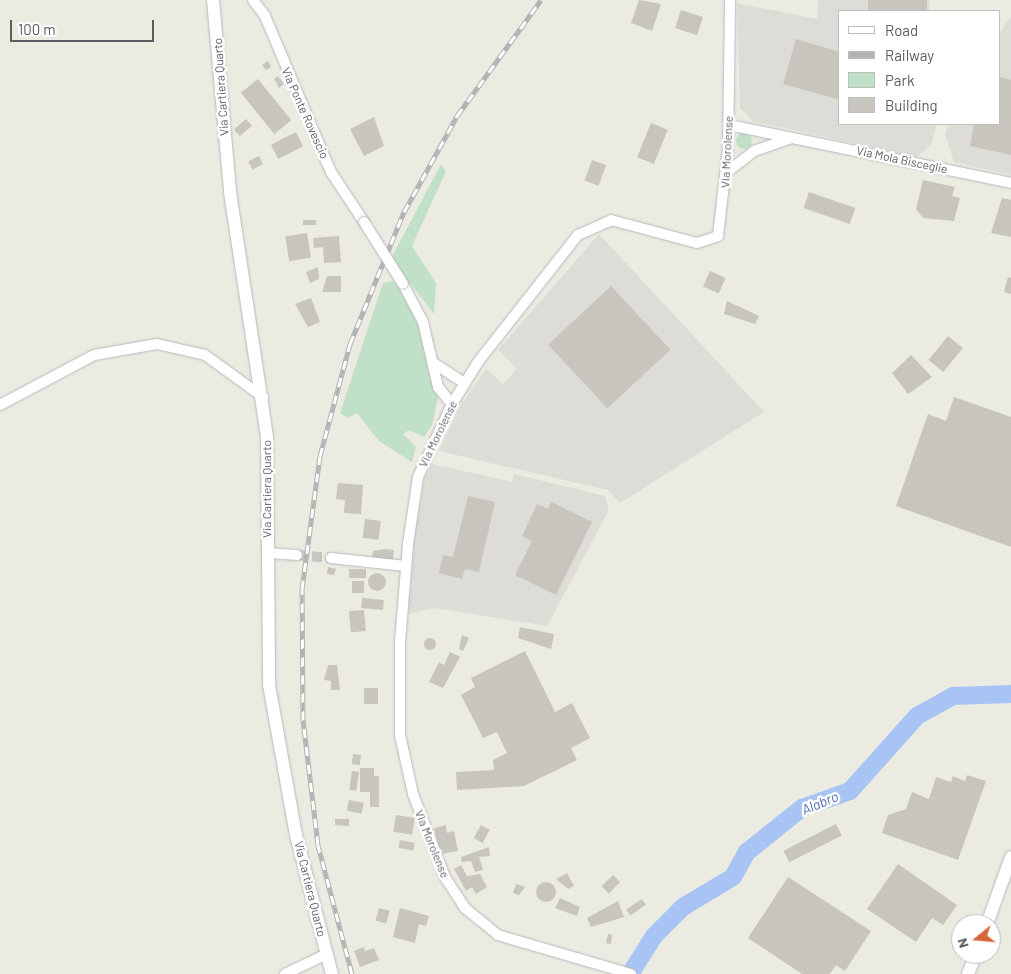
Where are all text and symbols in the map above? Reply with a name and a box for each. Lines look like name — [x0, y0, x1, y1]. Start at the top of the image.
scale bar — [12, 10, 156, 42]
legend — [838, 10, 1001, 125]
text: 100 m — [18, 20, 56, 38]
text: Road — [885, 21, 918, 39]
street label: Via Cartiera Quarto — [210, 38, 232, 136]
text: Railway — [885, 46, 934, 64]
street label: Via Ponte Rovescio — [278, 65, 332, 161]
text: Park — [885, 71, 914, 89]
text: Building — [885, 96, 938, 114]
street label: Via Morolense — [718, 115, 736, 189]
street label: Via Mola Bisceglie — [855, 143, 949, 177]
street label: Via Morolense — [416, 398, 460, 470]
street label: Via Cartiera Quarto — [260, 440, 274, 538]
water label: Alabro — [799, 788, 841, 818]
street label: Via Morolense — [412, 808, 452, 880]
street label: Via Cartiera Quarto — [291, 840, 329, 938]
north arrow — [951, 914, 1001, 964]
text: N — [953, 936, 972, 950]

